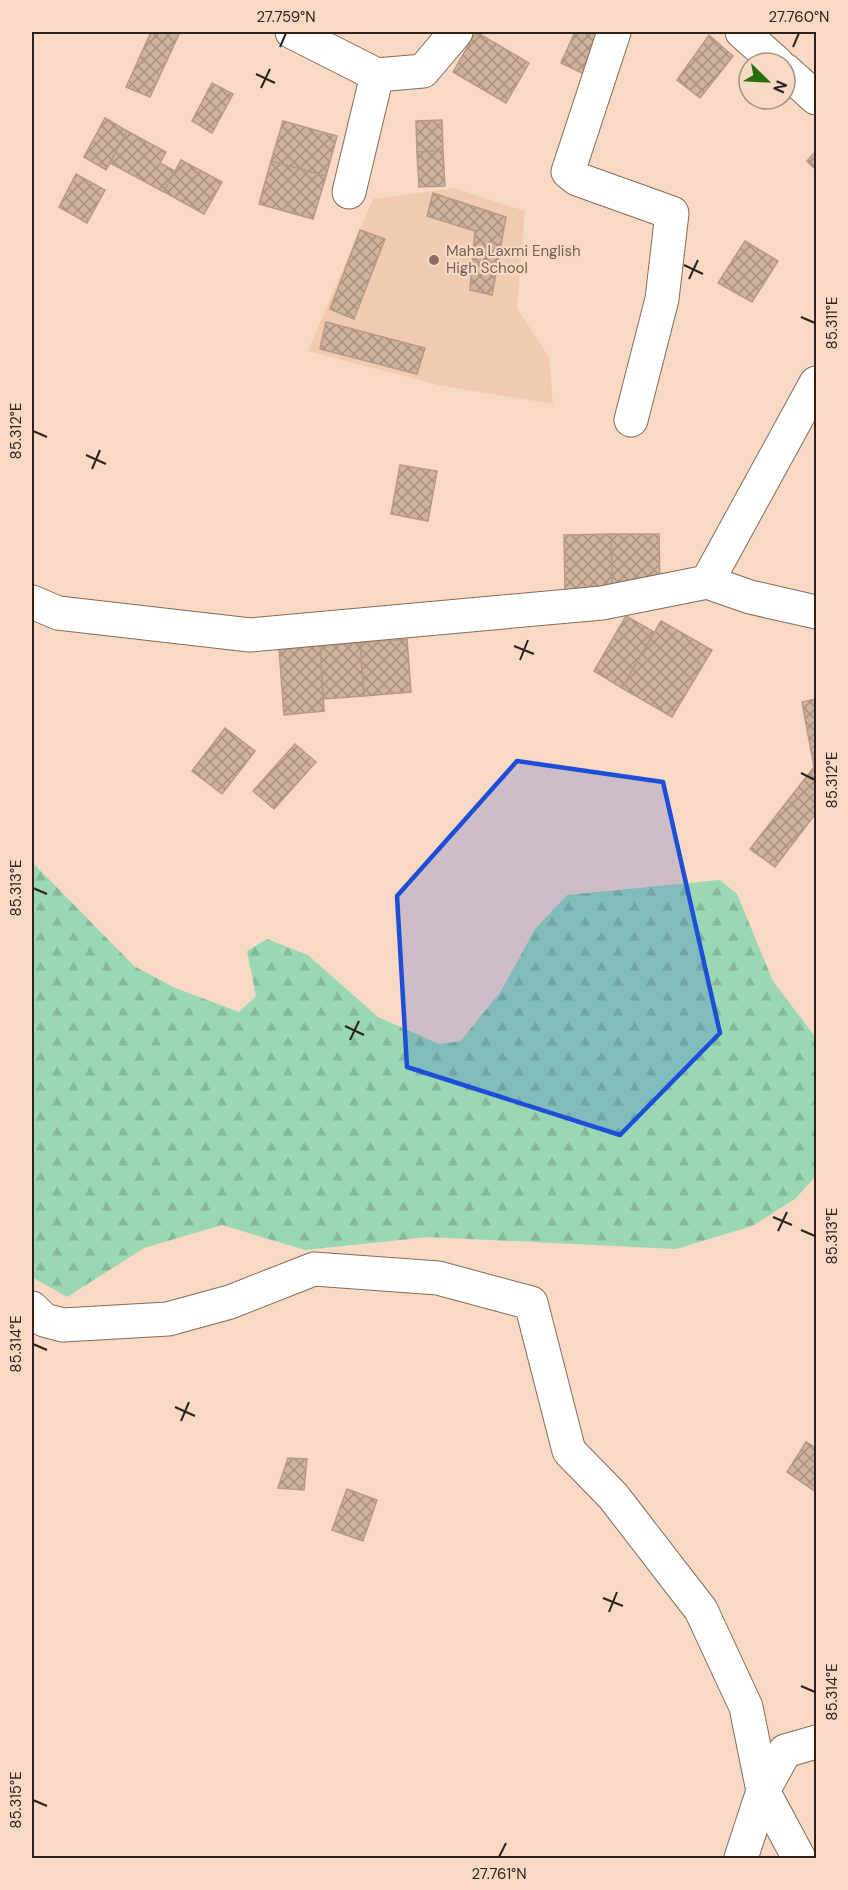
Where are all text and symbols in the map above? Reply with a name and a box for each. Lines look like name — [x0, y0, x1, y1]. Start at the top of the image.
text: 27.759°N — [256, 7, 316, 27]
text: 27.760°N — [769, 7, 829, 27]
north arrow — [737, 51, 797, 111]
text: N — [768, 77, 792, 96]
place label: Maha Laxmi English High School — [446, 241, 581, 278]
marker: Maha Laxmi English High School — [427, 253, 441, 267]
text: 85.311°E — [822, 297, 842, 349]
text: 85.312°E — [6, 403, 26, 459]
text: 85.312°E — [822, 752, 842, 808]
text: 85.313°E — [6, 859, 26, 917]
text: 85.313°E — [822, 1207, 842, 1265]
text: 85.314°E — [6, 1315, 26, 1373]
text: 85.314°E — [822, 1663, 842, 1721]
text: 85.315°E — [6, 1771, 26, 1829]
text: 27.761°N — [471, 1864, 527, 1884]

